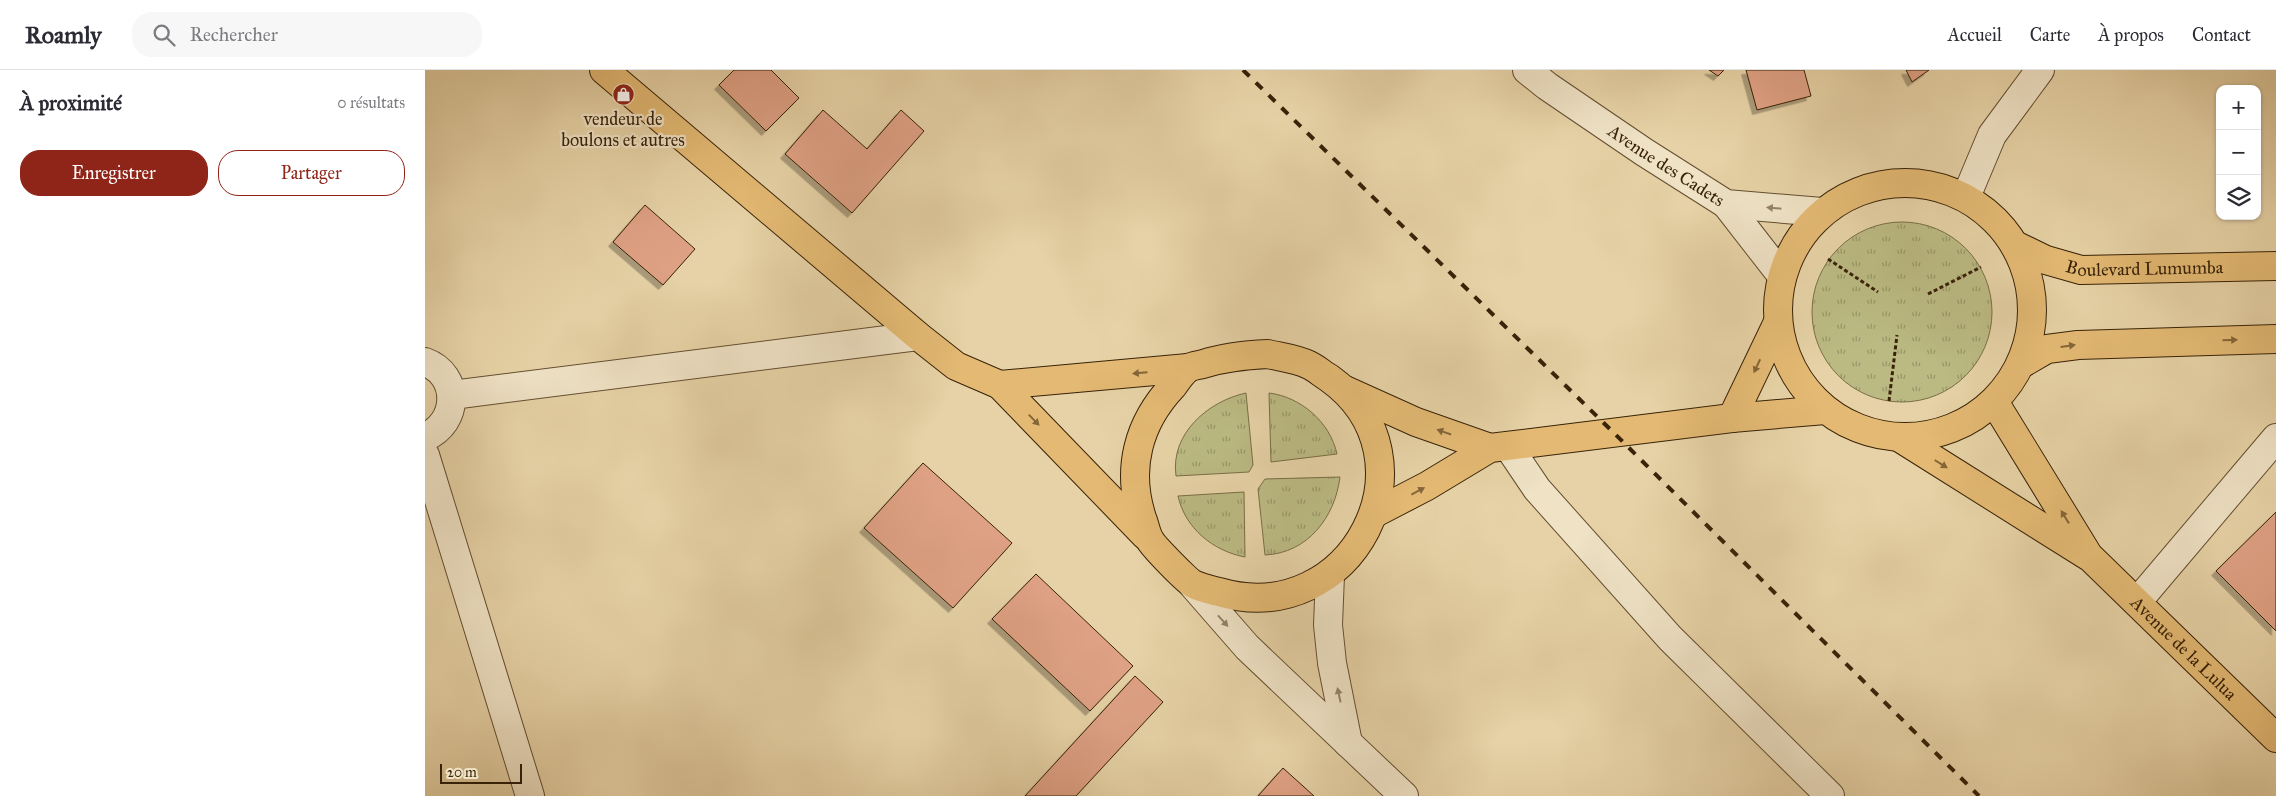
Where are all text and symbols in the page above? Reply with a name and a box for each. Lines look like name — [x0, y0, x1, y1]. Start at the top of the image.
search box — [132, 12, 482, 57]
text: Roamly — [25, 20, 102, 50]
icon: search — [150, 21, 178, 49]
text: Rechercher — [190, 23, 278, 46]
text: Accueil — [1948, 24, 2002, 46]
text: Carte — [2030, 24, 2070, 46]
text: À propos — [2098, 24, 2164, 46]
text: Contact — [2192, 24, 2251, 46]
shop icon: vendeur de boulons et autres — [611, 82, 635, 106]
map controls — [2216, 85, 2261, 220]
button: + — [2216, 85, 2261, 130]
text: À proximité — [20, 90, 122, 116]
text: 0 résultats — [337, 93, 405, 112]
place label: vendeur de boulons et autres — [561, 108, 685, 151]
street label: Avenue des Cadets — [1603, 119, 1729, 211]
button: − — [2216, 130, 2261, 175]
button: Enregistrer — [20, 150, 208, 196]
button: Partager — [218, 150, 405, 196]
button: layers — [2216, 175, 2261, 220]
one-way arrow — [1766, 204, 1782, 212]
street label: Boulevard Lumumba — [2063, 255, 2224, 281]
one-way arrow — [2222, 336, 2238, 344]
one-way arrow — [2060, 342, 2076, 350]
one-way arrow — [1752, 359, 1760, 373]
one-way arrow — [1132, 369, 1148, 377]
one-way arrow — [1027, 414, 1039, 426]
one-way arrow — [1436, 428, 1451, 435]
one-way arrow — [1935, 460, 1948, 469]
one-way arrow — [1411, 487, 1425, 495]
one-way arrow — [2061, 510, 2070, 523]
street label: Avenue de la Lulua — [2125, 591, 2242, 705]
one-way arrow — [1218, 615, 1229, 628]
one-way arrow — [1334, 687, 1342, 703]
scale bar — [440, 761, 523, 784]
text: 20 m — [447, 764, 477, 781]

